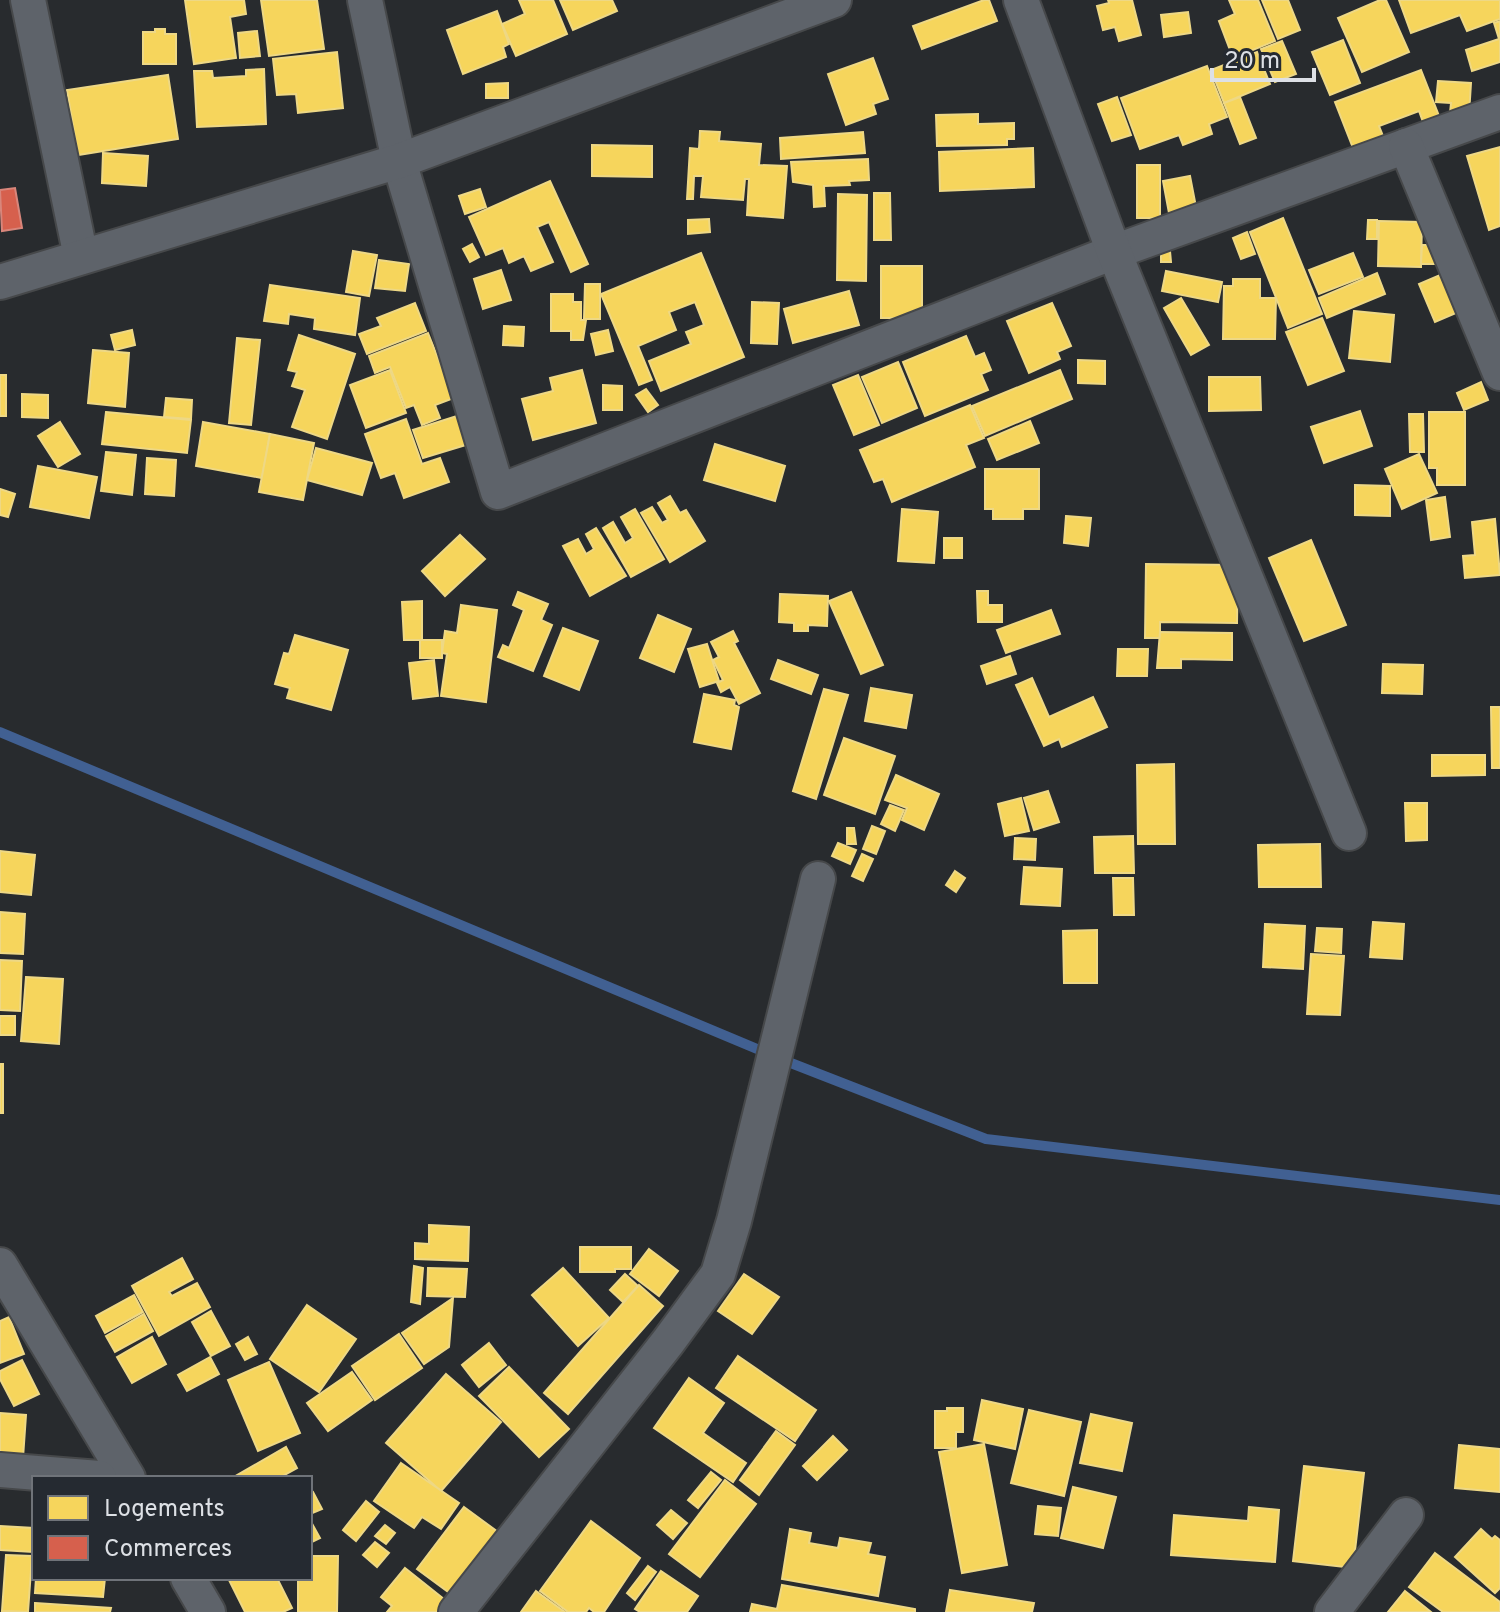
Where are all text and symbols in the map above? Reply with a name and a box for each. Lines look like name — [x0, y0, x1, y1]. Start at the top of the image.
scale bar — [1212, 32, 1314, 82]
text: 20 m — [1224, 47, 1280, 77]
legend — [32, 1476, 312, 1580]
text: Logements — [104, 1495, 225, 1525]
text: Commerces — [104, 1535, 232, 1565]

